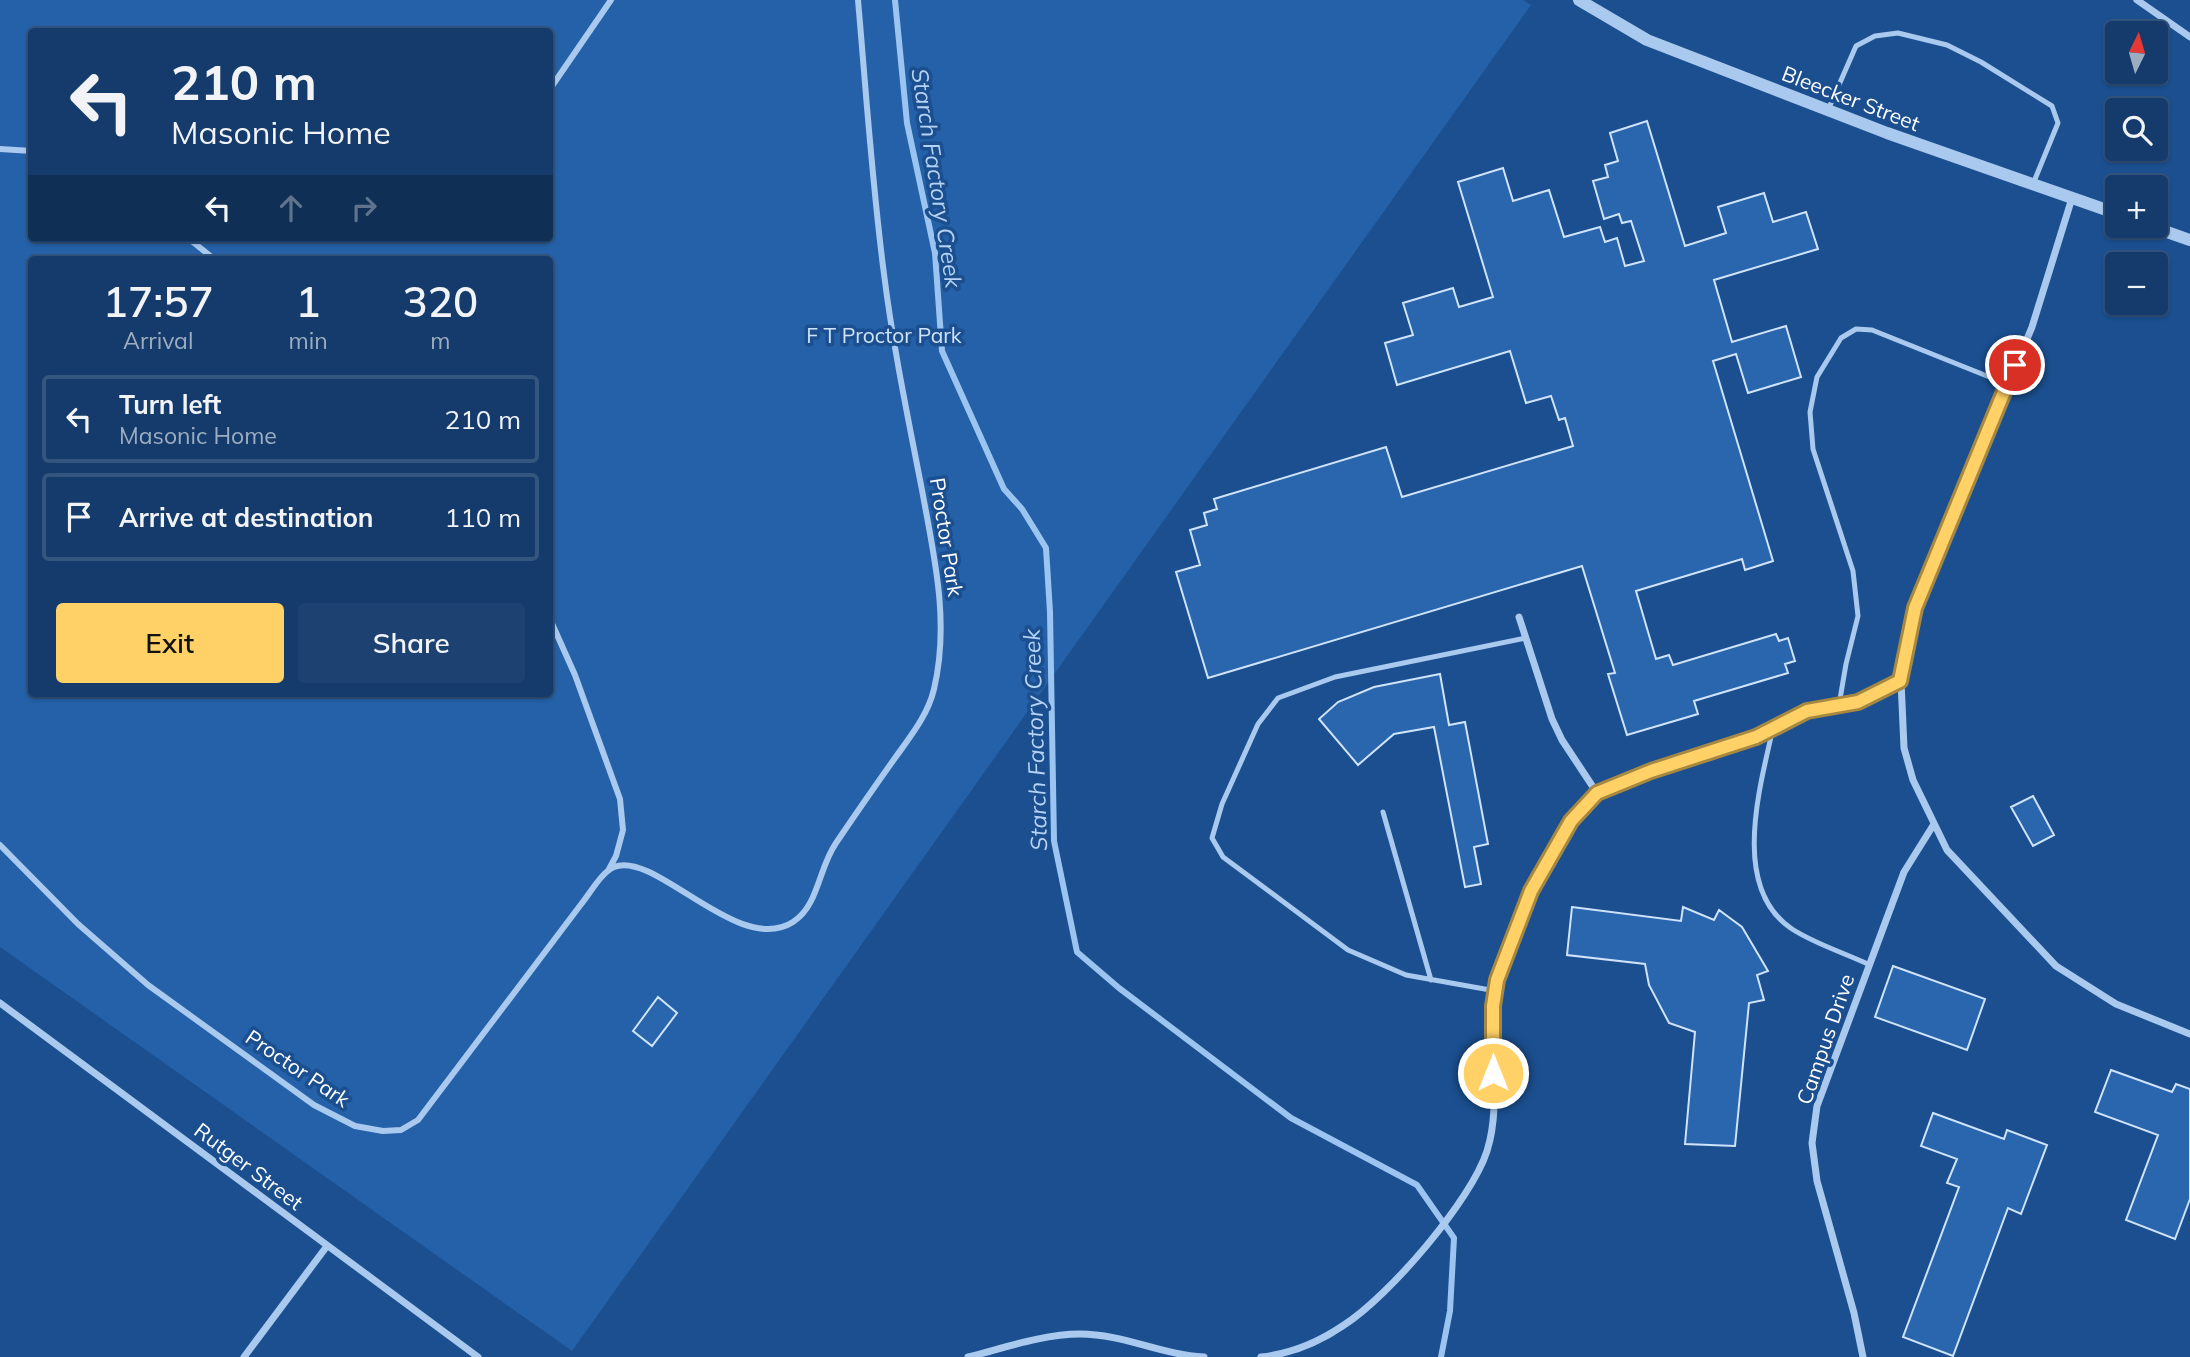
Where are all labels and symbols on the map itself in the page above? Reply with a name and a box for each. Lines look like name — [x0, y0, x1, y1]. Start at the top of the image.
north arrow — [2105, 21, 2168, 84]
street label: Bleecker Street — [1778, 60, 1924, 136]
water label: Starch Factory Creek — [905, 66, 969, 291]
park label: F T Proctor Park — [806, 322, 962, 348]
pin — [1985, 335, 2045, 395]
street label: Proctor Park — [925, 476, 969, 598]
water label: Starch Factory Creek — [1017, 627, 1053, 851]
street label: Campus Drive — [1791, 970, 1859, 1108]
street label: Proctor Park — [241, 1024, 355, 1112]
position arrow — [1456, 1036, 1530, 1110]
street label: Rutger Street — [190, 1117, 308, 1215]

